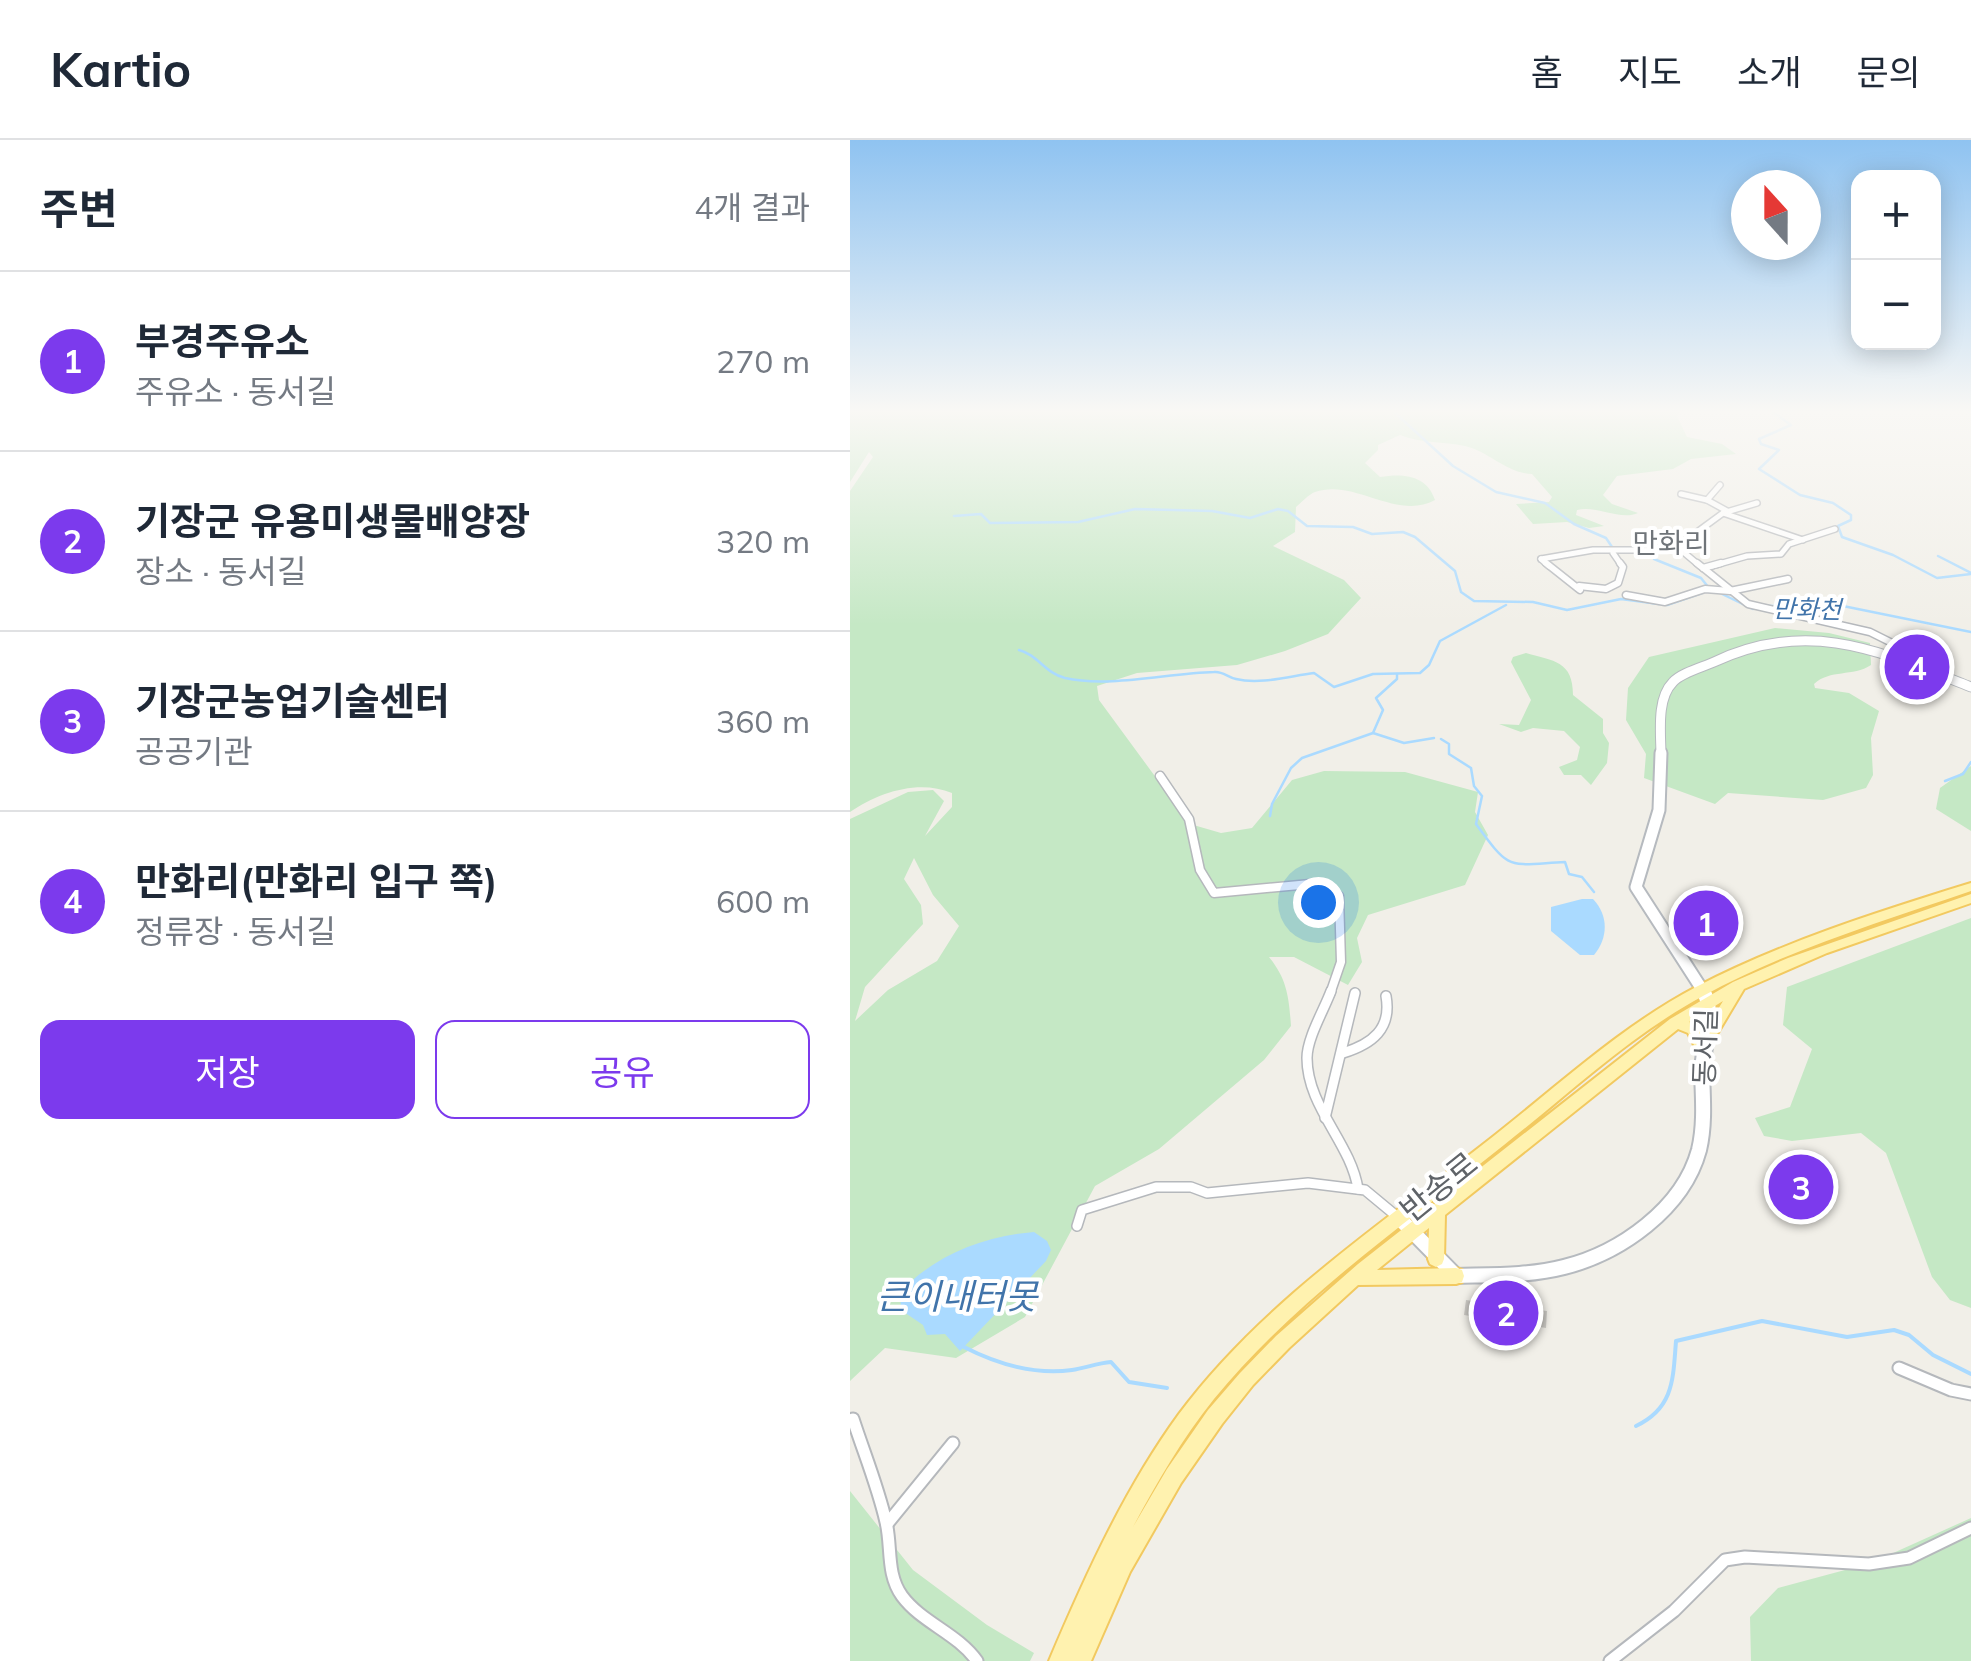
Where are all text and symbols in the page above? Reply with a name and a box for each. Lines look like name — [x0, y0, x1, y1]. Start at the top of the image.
text: Kartio — [50, 39, 191, 99]
text: 홈 — [1531, 50, 1563, 94]
text: 지도 — [1618, 50, 1682, 94]
text: 소개 — [1737, 50, 1802, 94]
text: 문의 — [1857, 50, 1921, 94]
north arrow — [1731, 170, 1821, 260]
map controls — [1851, 170, 1941, 350]
button: + — [1851, 170, 1941, 260]
text: 주변 — [40, 182, 117, 235]
text: 4개 결과 — [694, 187, 810, 227]
button: − — [1851, 260, 1941, 350]
text: 부경주유소 — [135, 317, 310, 365]
text: 1 — [63, 341, 82, 381]
text: 270 m — [716, 341, 810, 381]
text: 주유소 · 동서길 — [135, 371, 336, 411]
text: 기장군 유용미생물배양장 — [135, 497, 530, 545]
text: 2 — [63, 521, 82, 561]
text: 320 m — [716, 521, 810, 561]
district label: 만화리 — [1632, 525, 1710, 560]
text: 장소 · 동서길 — [135, 551, 306, 591]
water label: 만화천 — [1772, 592, 1845, 625]
pin: 4 — [1884, 630, 1950, 704]
text: 기장군농업기술센터 — [135, 677, 450, 725]
text: 3 — [63, 701, 82, 741]
text: 360 m — [716, 701, 810, 741]
text: 공공기관 — [135, 731, 253, 771]
text: 만화리(만화리 입구 쪽) — [135, 857, 498, 905]
your location — [1293, 877, 1344, 928]
text: 4 — [63, 881, 82, 921]
text: 600 m — [716, 881, 810, 921]
pin: 1 — [1674, 886, 1738, 960]
text: 정류장 · 동서길 — [135, 911, 336, 951]
street label: 동서길 — [1686, 1008, 1723, 1086]
button: 저장 — [40, 1020, 415, 1119]
button: 공유 — [435, 1020, 810, 1119]
street label: 반송로 — [1391, 1143, 1485, 1230]
pin: 3 — [1768, 1150, 1834, 1224]
water label: 큰이내터못 — [876, 1274, 1039, 1318]
pin: 2 — [1474, 1276, 1538, 1350]

